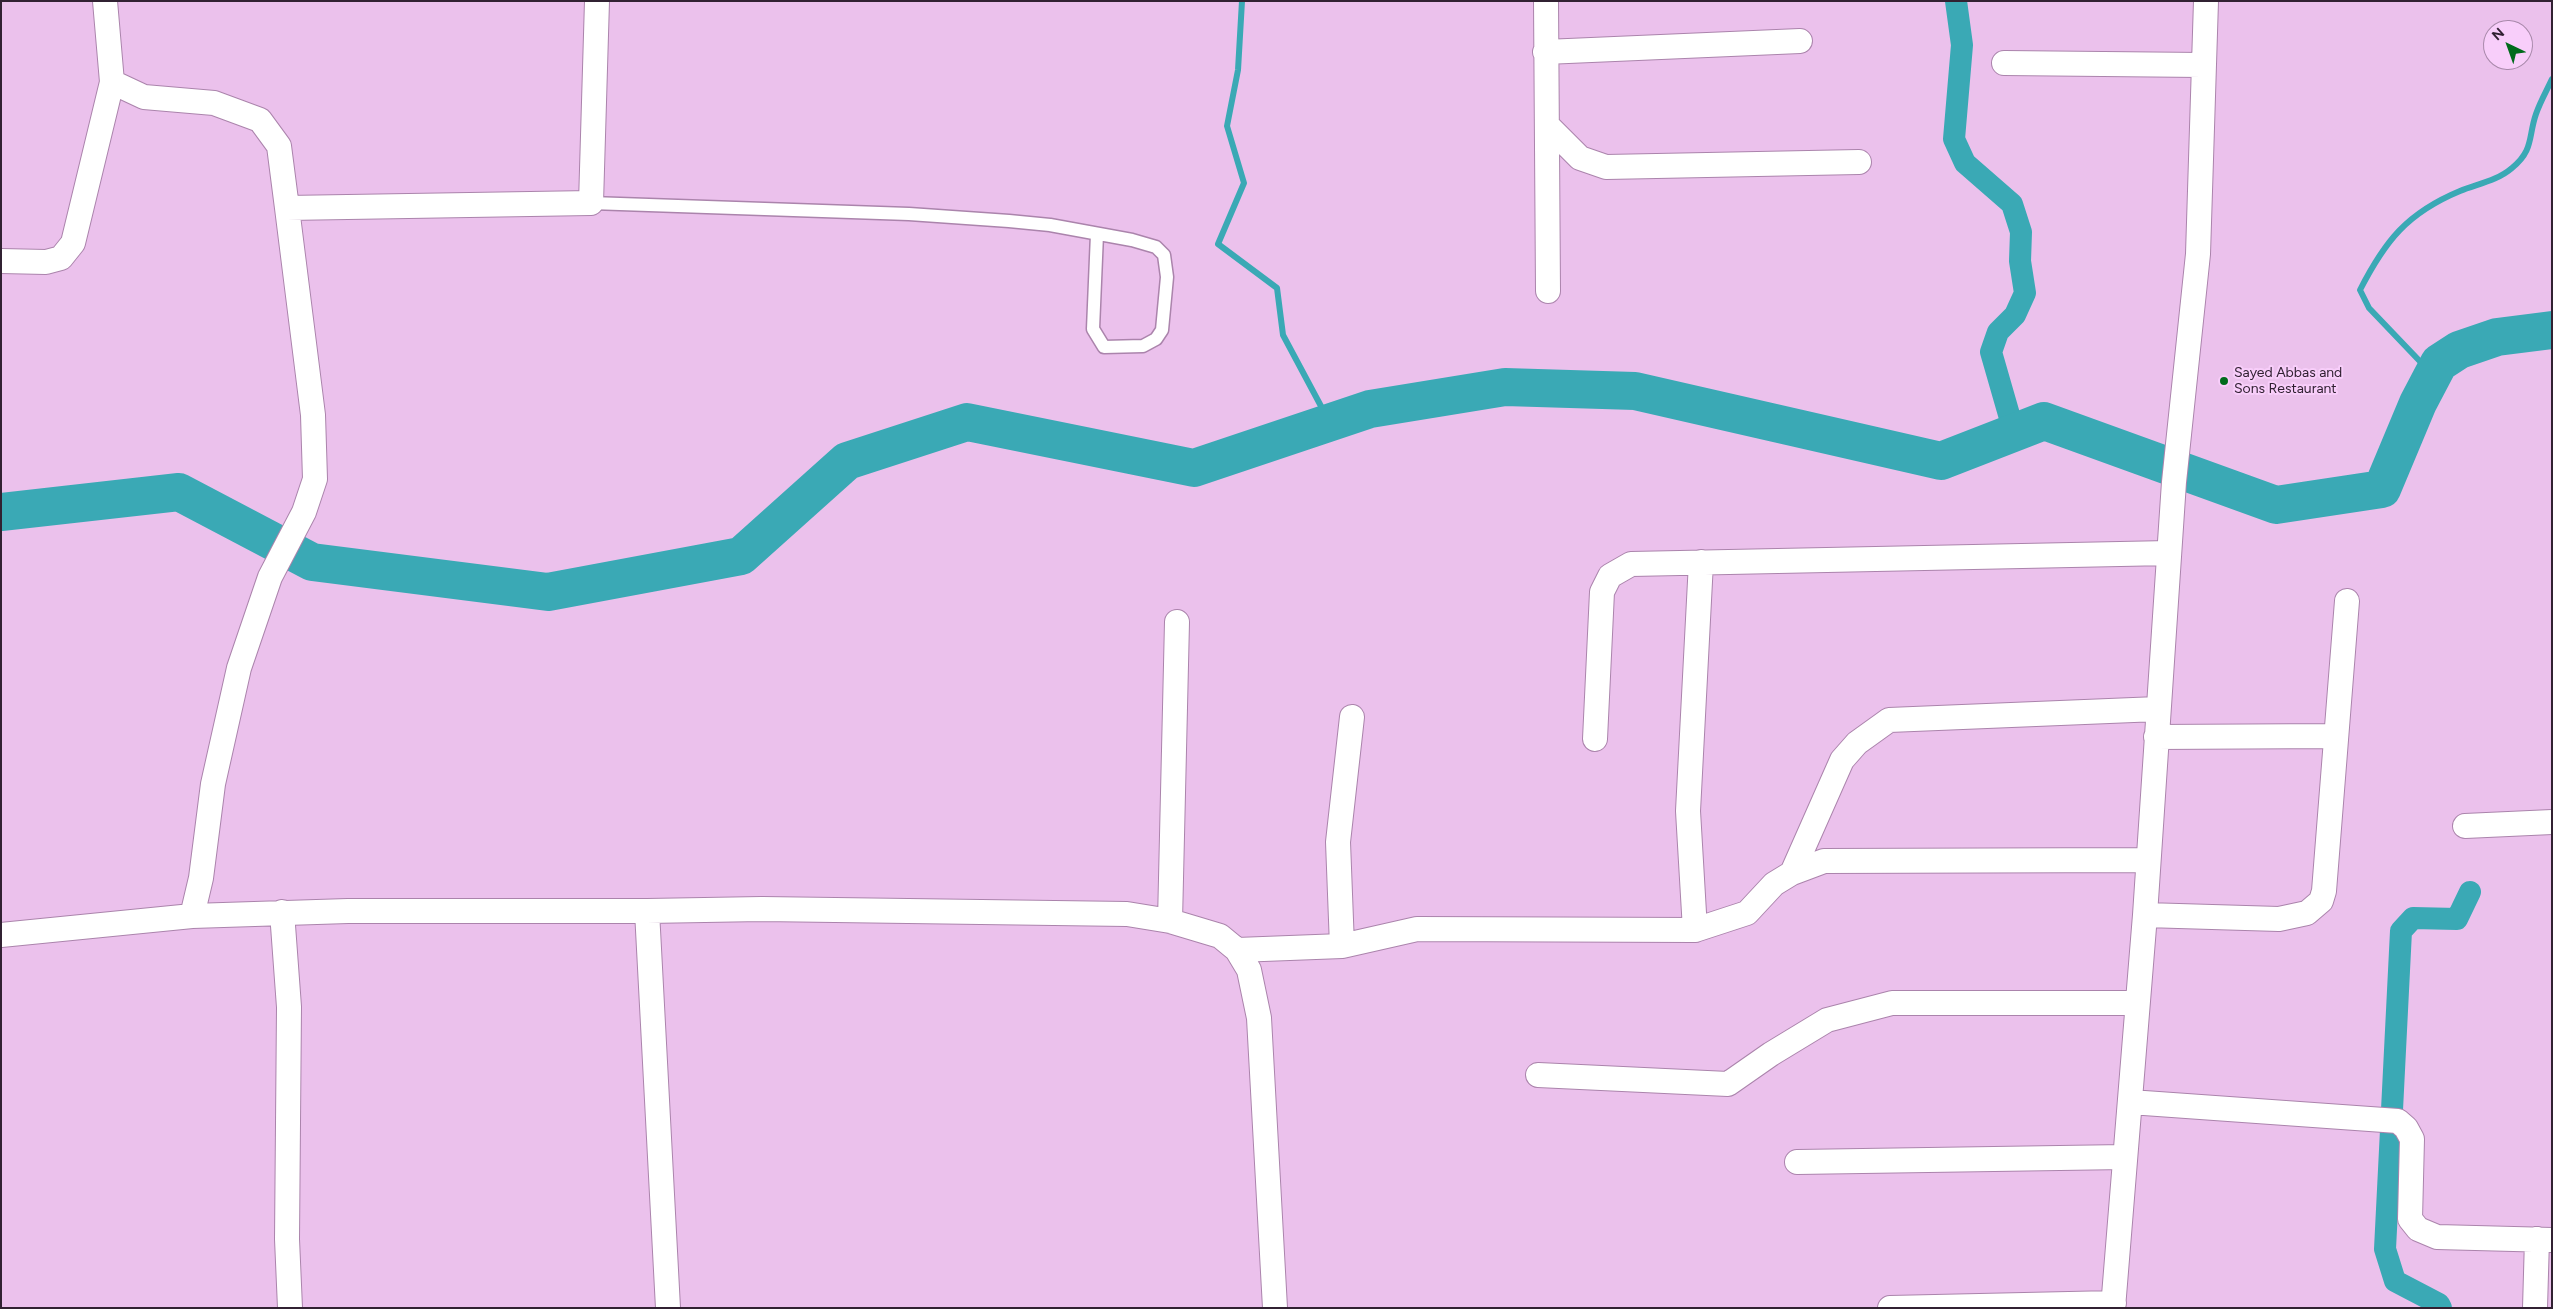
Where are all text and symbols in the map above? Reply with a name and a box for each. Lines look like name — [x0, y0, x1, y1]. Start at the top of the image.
north arrow — [2483, 20, 2533, 70]
text: N — [2489, 24, 2508, 44]
place label: Sayed Abbas and Sons Restaurant — [2234, 365, 2342, 398]
marker: Sayed Abbas and Sons Restaurant — [2218, 375, 2230, 387]

